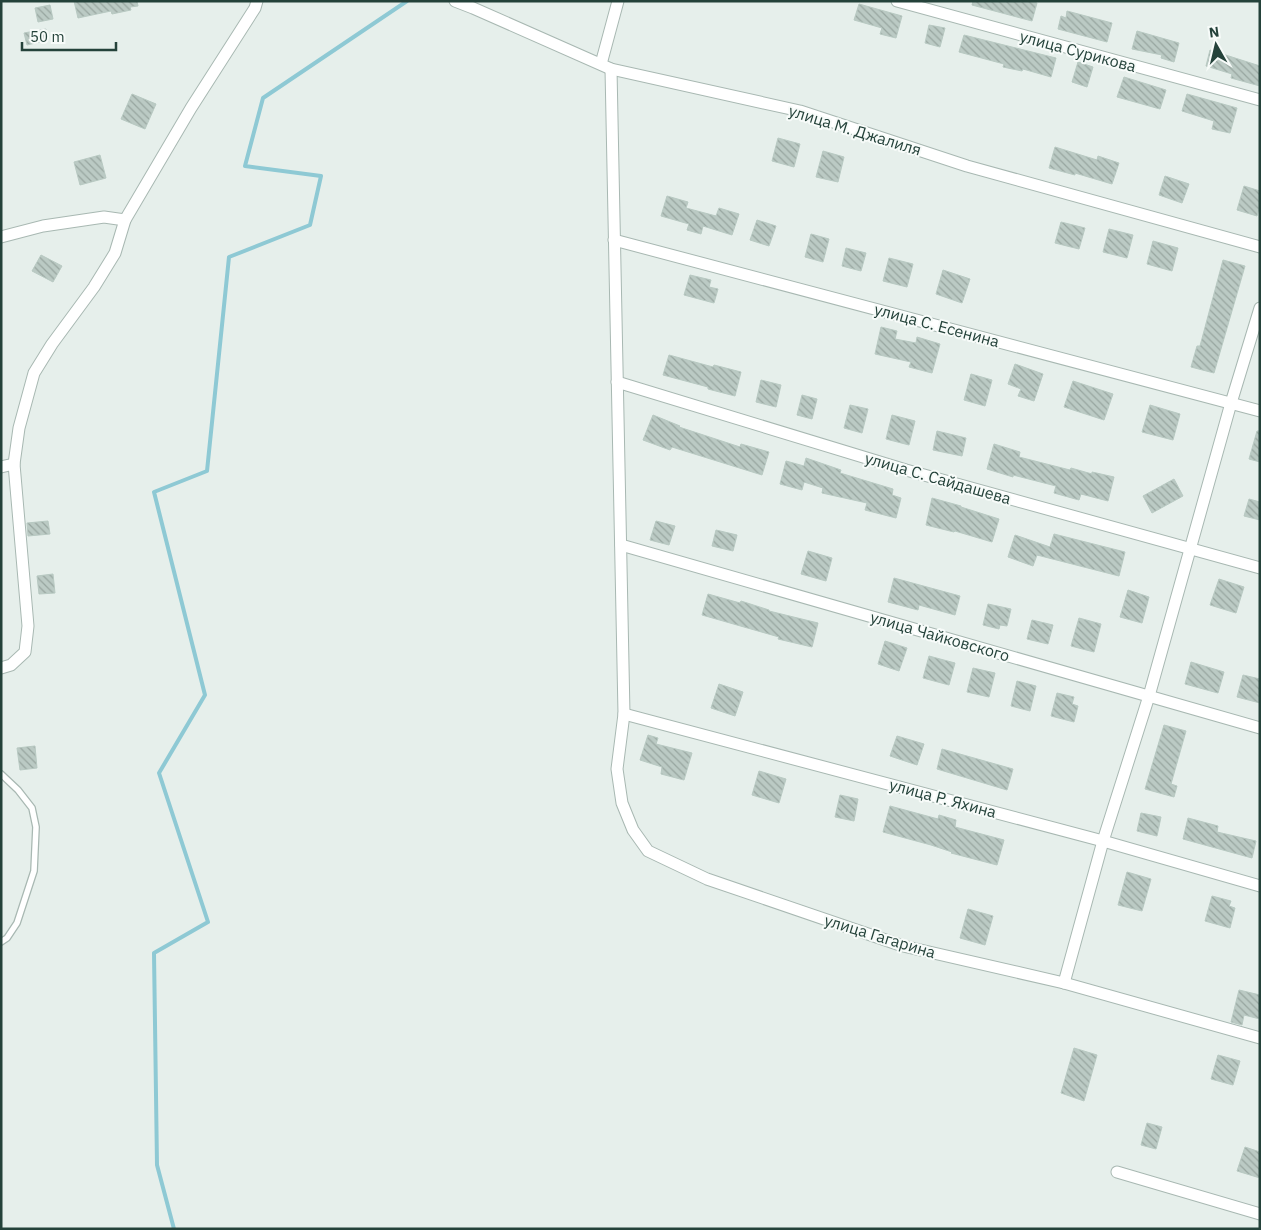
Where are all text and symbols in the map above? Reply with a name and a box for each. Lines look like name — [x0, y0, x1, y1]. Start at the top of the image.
scale bar — [22, 20, 116, 52]
north arrow — [1191, 20, 1241, 70]
text: N — [1208, 23, 1220, 42]
street label: улица Сурикова — [1018, 26, 1139, 76]
text: 50 m — [30, 27, 65, 46]
street label: улица М. Джалиля — [786, 100, 924, 160]
street label: улица С. Есенина — [872, 299, 1002, 351]
street label: улица С. Сайдашева — [863, 448, 1014, 509]
street label: улица Чайковского — [868, 607, 1012, 665]
street label: улица Р. Яхина — [887, 774, 999, 822]
street label: улица Гагарина — [822, 910, 938, 963]

